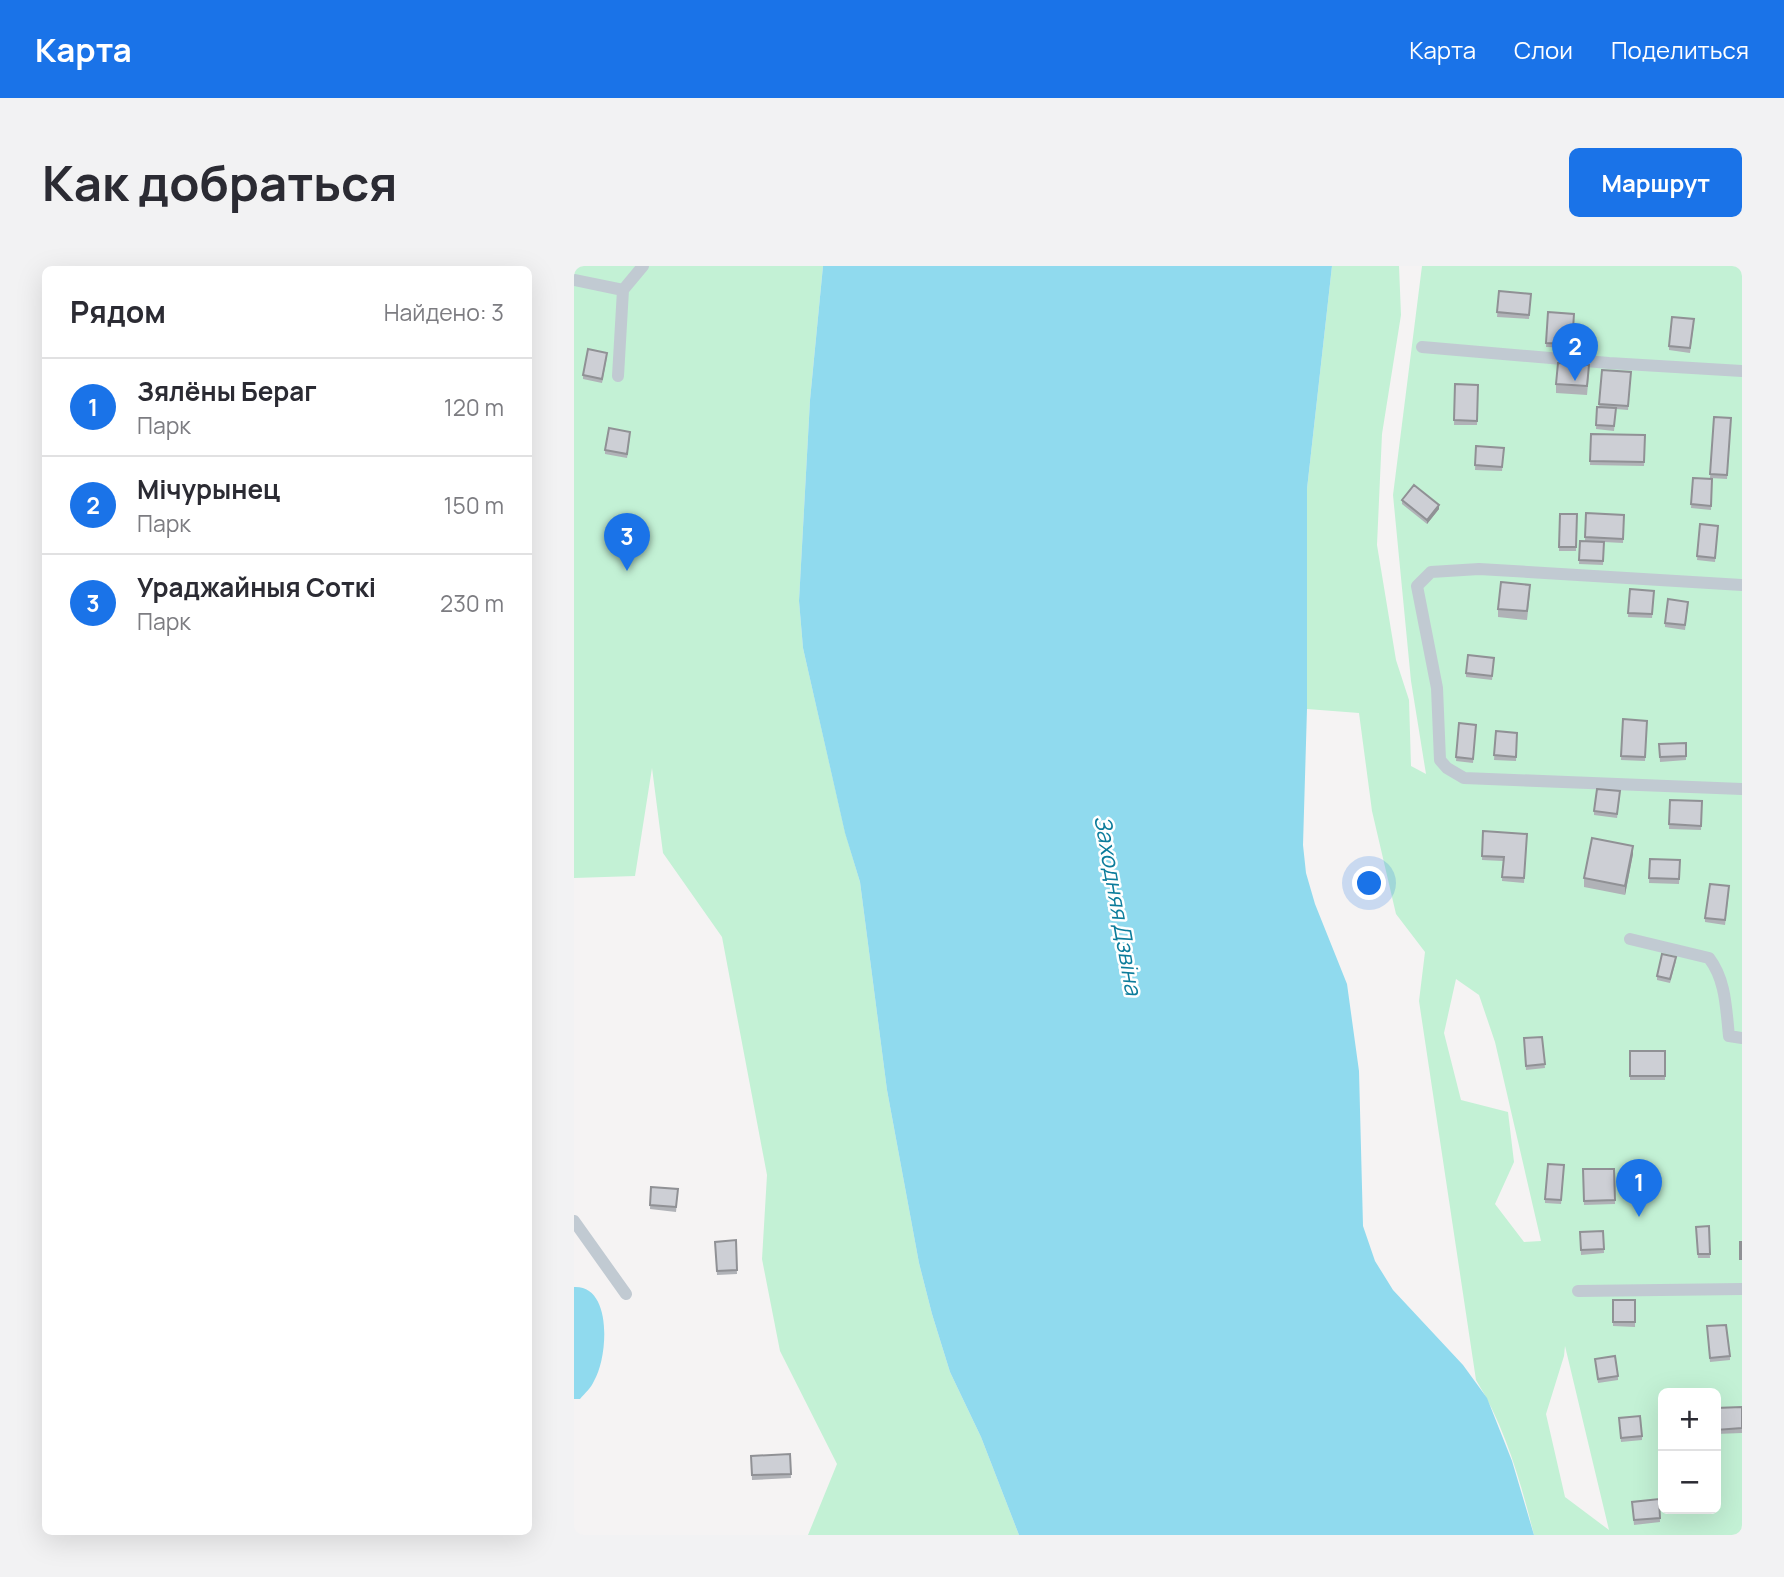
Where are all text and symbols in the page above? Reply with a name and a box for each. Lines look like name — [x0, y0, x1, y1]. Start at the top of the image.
text: Карта — [35, 27, 132, 72]
text: Карта — [1409, 33, 1476, 66]
text: Слои — [1514, 33, 1573, 66]
text: Поделиться — [1611, 33, 1749, 66]
button: Маршрут — [1569, 148, 1742, 217]
text: Как добраться — [42, 149, 397, 216]
text: Рядом — [70, 291, 166, 332]
text: Найдено: 3 — [384, 296, 504, 328]
pin: 2 — [1552, 323, 1598, 381]
text: Зялёны Бераг — [137, 373, 317, 409]
text: 1 — [88, 391, 98, 423]
text: 120 m — [444, 391, 504, 423]
text: Парк — [137, 409, 191, 441]
text: Мічурынец — [137, 471, 280, 507]
text: 2 — [86, 489, 100, 521]
text: 150 m — [444, 489, 504, 521]
text: Парк — [137, 507, 191, 539]
pin: 3 — [604, 513, 650, 571]
text: Ураджайныя Соткі — [137, 569, 376, 605]
text: 3 — [86, 587, 100, 619]
text: 230 m — [440, 587, 504, 619]
text: Парк — [137, 605, 191, 637]
water label: Заходняя Дзвіна — [1087, 813, 1151, 998]
your location — [1352, 866, 1386, 900]
pin: 1 — [1616, 1159, 1662, 1217]
map controls — [1658, 1388, 1721, 1514]
button: + — [1658, 1388, 1721, 1451]
button: − — [1658, 1451, 1721, 1514]

